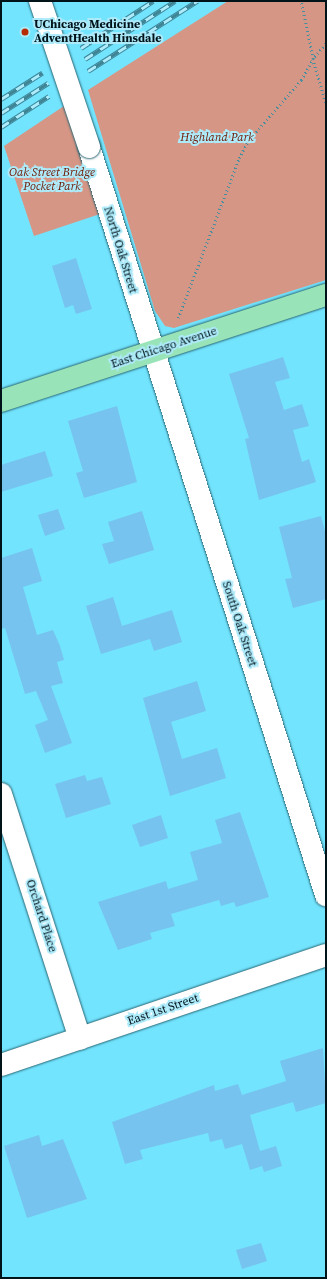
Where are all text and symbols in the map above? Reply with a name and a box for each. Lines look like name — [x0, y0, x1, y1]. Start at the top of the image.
place label: UChicago Medicine AdventHealth Hinsdale — [34, 18, 162, 46]
marker: UChicago Medicine AdventHealth Hinsdale — [19, 26, 31, 38]
park label: Highland Park — [180, 131, 254, 145]
park label: Oak Street Bridge Pocket Park — [9, 166, 95, 194]
street label: North Oak Street — [100, 205, 140, 295]
street label: East Chicago Avenue — [109, 324, 219, 372]
street label: South Oak Street — [218, 580, 260, 668]
street label: Orchard Place — [22, 878, 60, 954]
street label: East 1st Street — [126, 991, 200, 1029]

